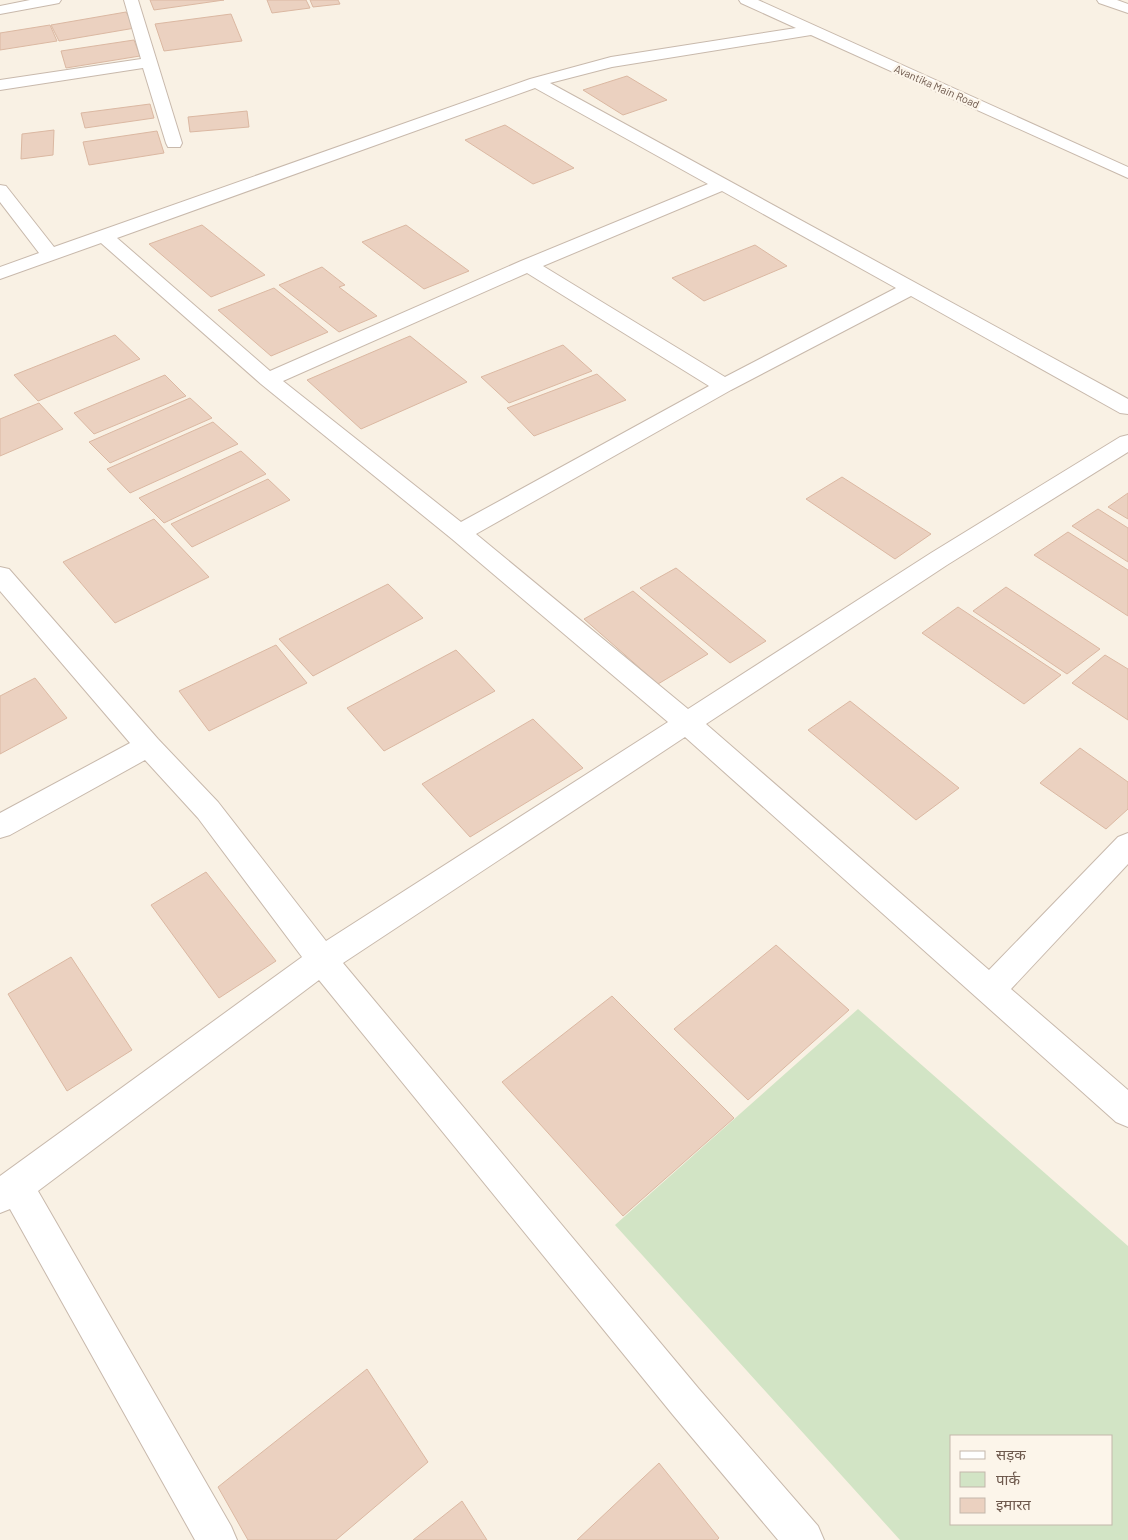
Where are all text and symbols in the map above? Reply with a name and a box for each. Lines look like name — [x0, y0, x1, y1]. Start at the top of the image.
street label: Avantika Main Road — [892, 61, 982, 111]
legend — [950, 1435, 1113, 1525]
text: सड़क — [996, 1445, 1026, 1463]
text: पार्क — [996, 1470, 1020, 1488]
text: इमारत — [996, 1495, 1031, 1513]

